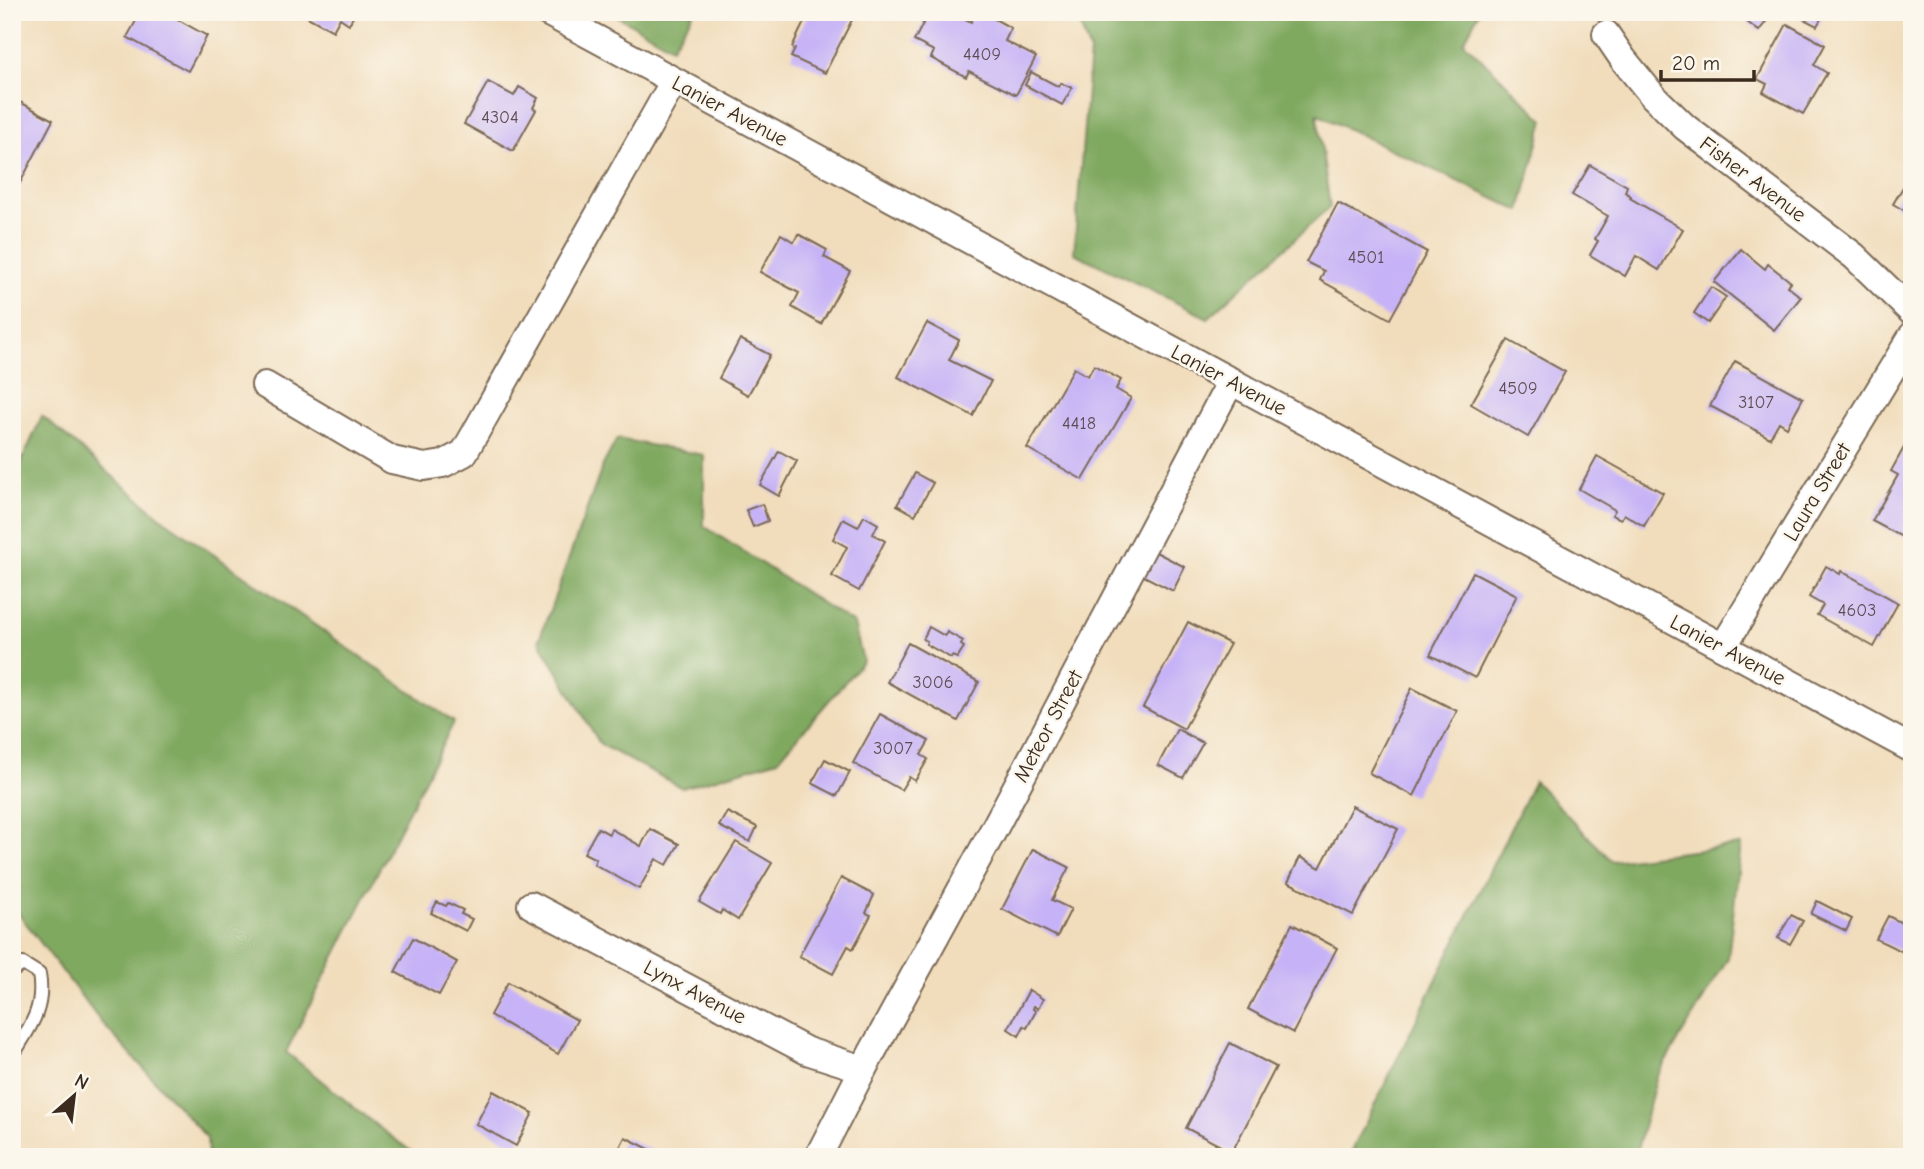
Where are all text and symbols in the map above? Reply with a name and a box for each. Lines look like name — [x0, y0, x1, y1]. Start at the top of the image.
scale bar — [1661, 38, 1754, 82]
house number: 4409 — [963, 44, 1001, 65]
text: 20 m — [1672, 51, 1720, 75]
street label: Lanier Avenue — [668, 71, 792, 151]
house number: 4304 — [481, 107, 519, 128]
street label: Fisher Avenue — [1695, 131, 1811, 227]
house number: 4501 — [1348, 247, 1384, 268]
street label: Lanier Avenue — [1167, 340, 1291, 420]
house number: 4509 — [1499, 378, 1538, 399]
house number: 3107 — [1738, 392, 1774, 413]
house number: 4418 — [1062, 413, 1096, 434]
street label: Laura Street — [1778, 438, 1856, 545]
house number: 4603 — [1838, 600, 1876, 621]
street label: Lanier Avenue — [1666, 610, 1790, 690]
street label: Meteor Street — [1009, 665, 1088, 786]
house number: 3006 — [913, 672, 953, 693]
house number: 3007 — [873, 738, 913, 759]
street label: Lynx Avenue — [640, 955, 750, 1029]
north arrow — [38, 1060, 108, 1130]
text: N — [71, 1069, 92, 1094]

